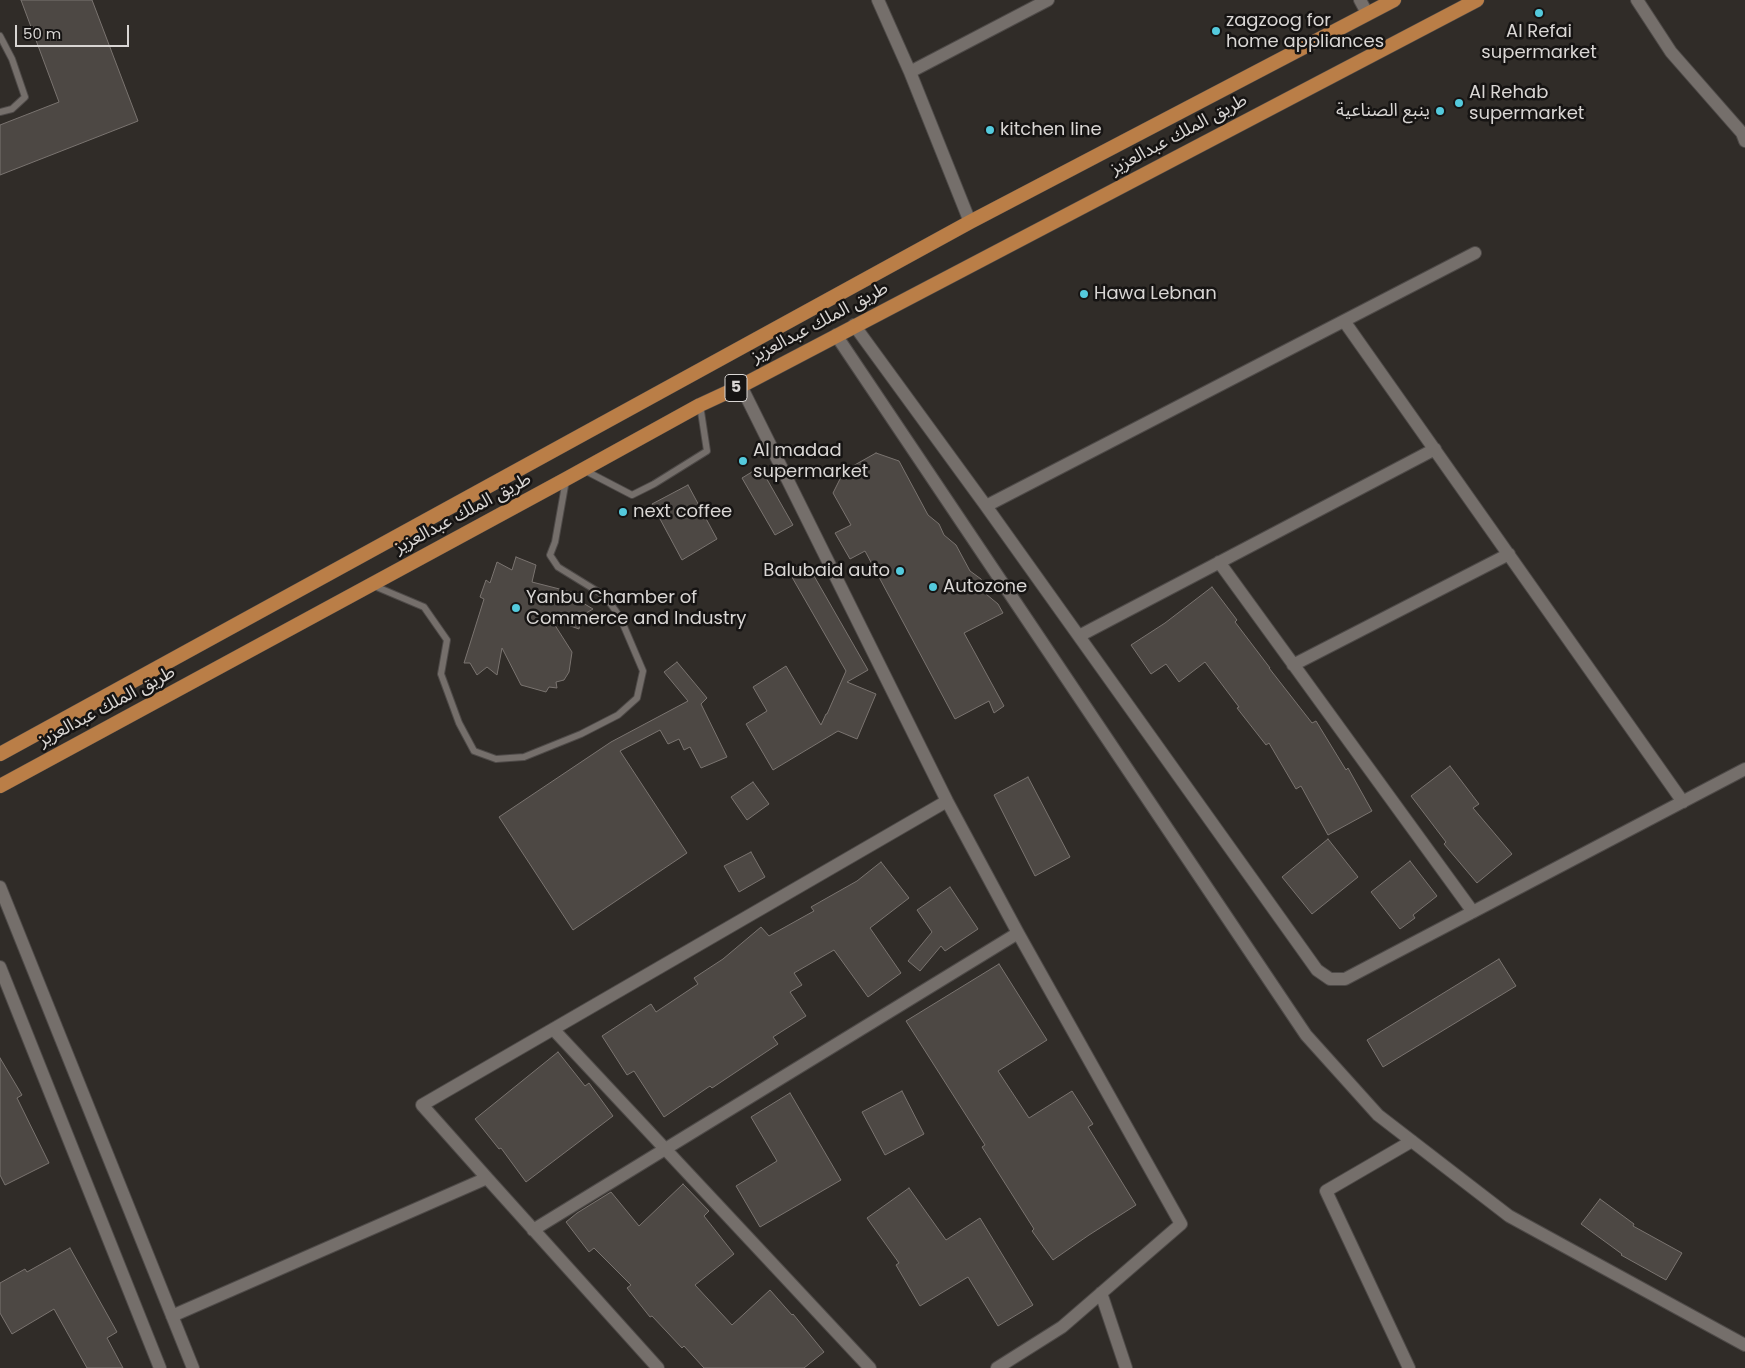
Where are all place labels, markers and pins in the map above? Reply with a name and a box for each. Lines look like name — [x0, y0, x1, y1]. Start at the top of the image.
marker: Al Refai supermarket — [1533, 7, 1545, 19]
place label: zagzoog for home appliances — [1226, 10, 1384, 52]
place label: Al Refai supermarket — [1481, 21, 1597, 64]
marker: zagzoog for home appliances — [1210, 25, 1222, 37]
place label: Al Rehab supermarket — [1469, 82, 1584, 125]
marker: Al Rehab supermarket — [1453, 97, 1465, 109]
place label: ينبع الصناعية — [1336, 100, 1430, 122]
marker: ينبع الصناعية — [1434, 105, 1446, 117]
place label: kitchen line — [1000, 119, 1102, 141]
marker: kitchen line — [984, 124, 996, 136]
place label: Hawa Lebnan — [1094, 283, 1217, 305]
marker: Hawa Lebnan — [1078, 288, 1090, 300]
place label: Al madad supermarket — [753, 440, 868, 482]
marker: Al madad supermarket — [737, 455, 749, 467]
place label: next coffee — [633, 501, 732, 523]
marker: next coffee — [617, 506, 629, 518]
place label: Balubaid auto — [763, 560, 890, 582]
marker: Balubaid auto — [894, 565, 906, 577]
place label: Autozone — [943, 576, 1027, 598]
marker: Autozone — [927, 581, 939, 593]
place label: Yanbu Chamber of Commerce and Industry — [526, 587, 746, 630]
marker: Yanbu Chamber of Commerce and Industry — [510, 602, 522, 614]

